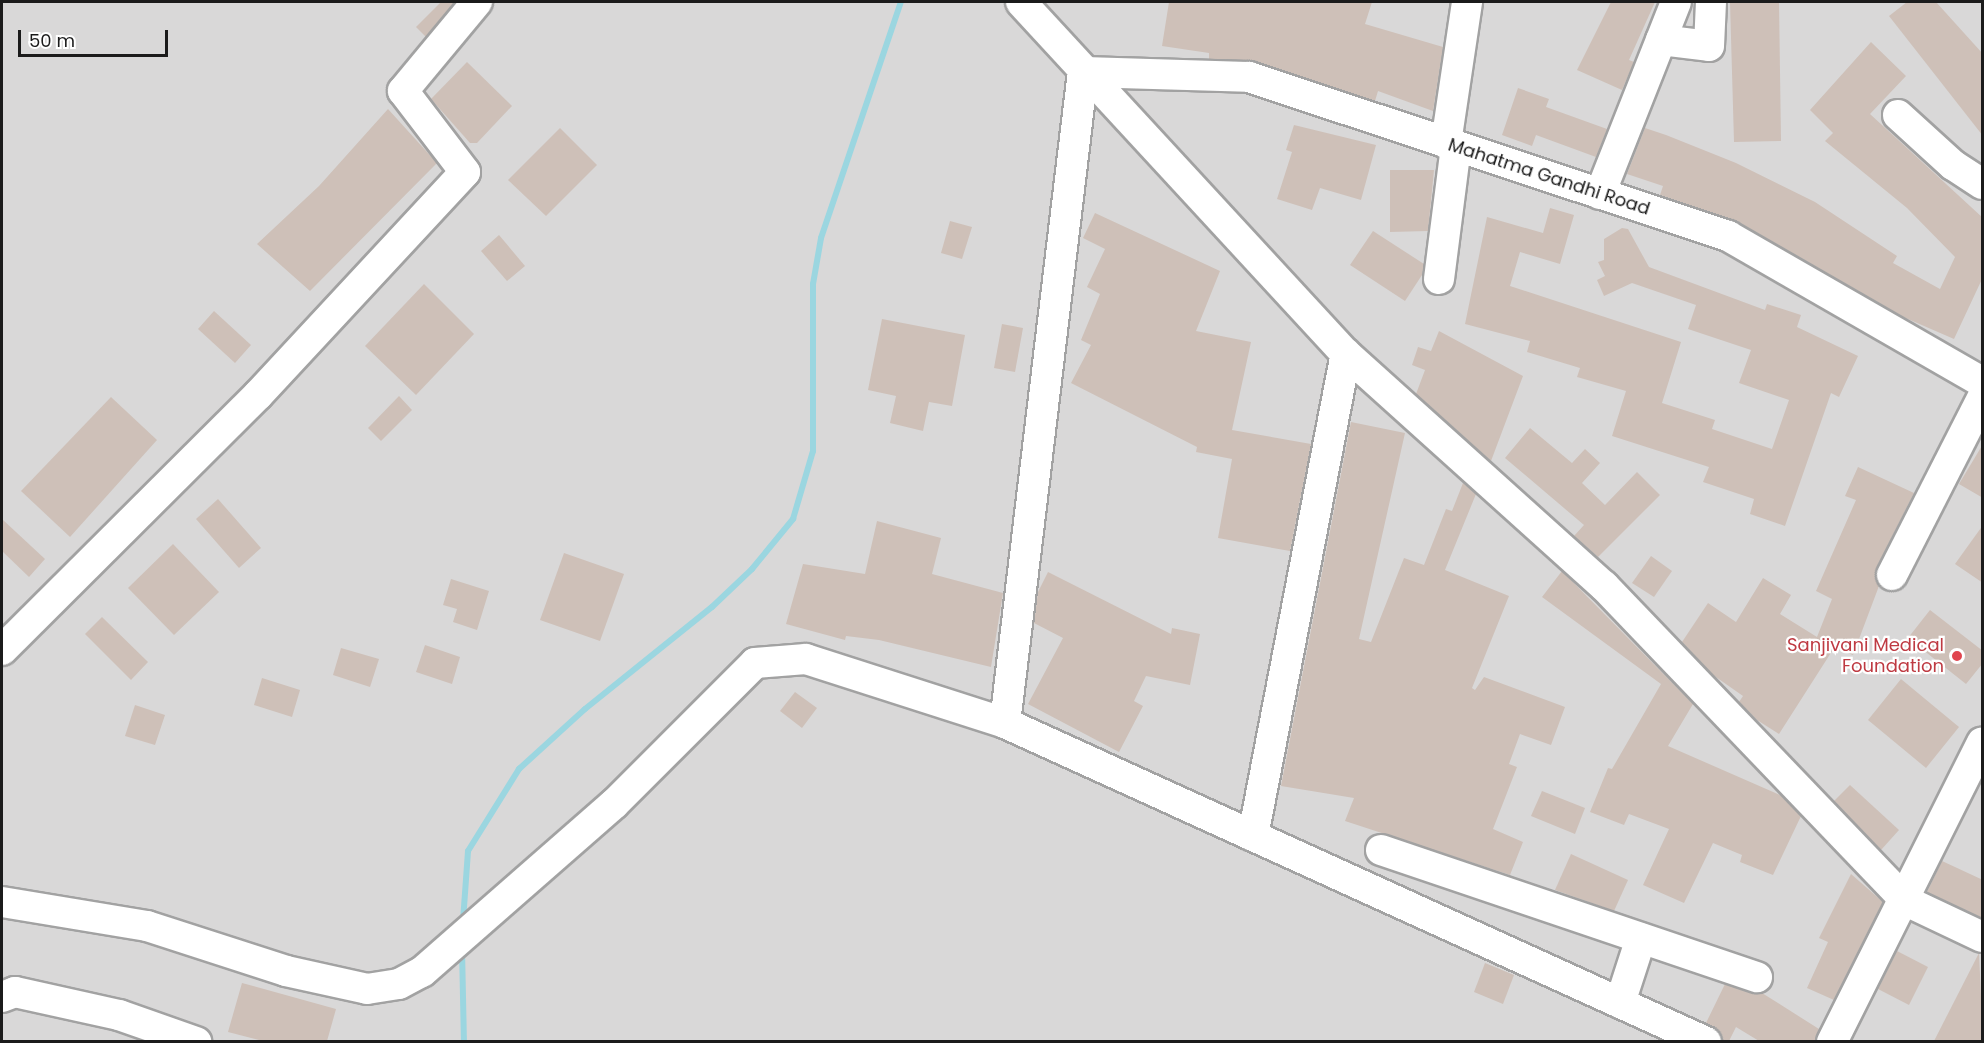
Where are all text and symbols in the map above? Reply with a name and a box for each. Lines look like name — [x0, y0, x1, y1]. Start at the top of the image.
scale bar — [21, 18, 171, 56]
text: 50 m — [29, 28, 75, 53]
street label: Mahatma Gandhi Road — [1445, 134, 1653, 220]
place label: Sanjivani Medical Foundation — [1787, 635, 1944, 678]
marker: Sanjivani Medical Foundation — [1948, 647, 1966, 665]

